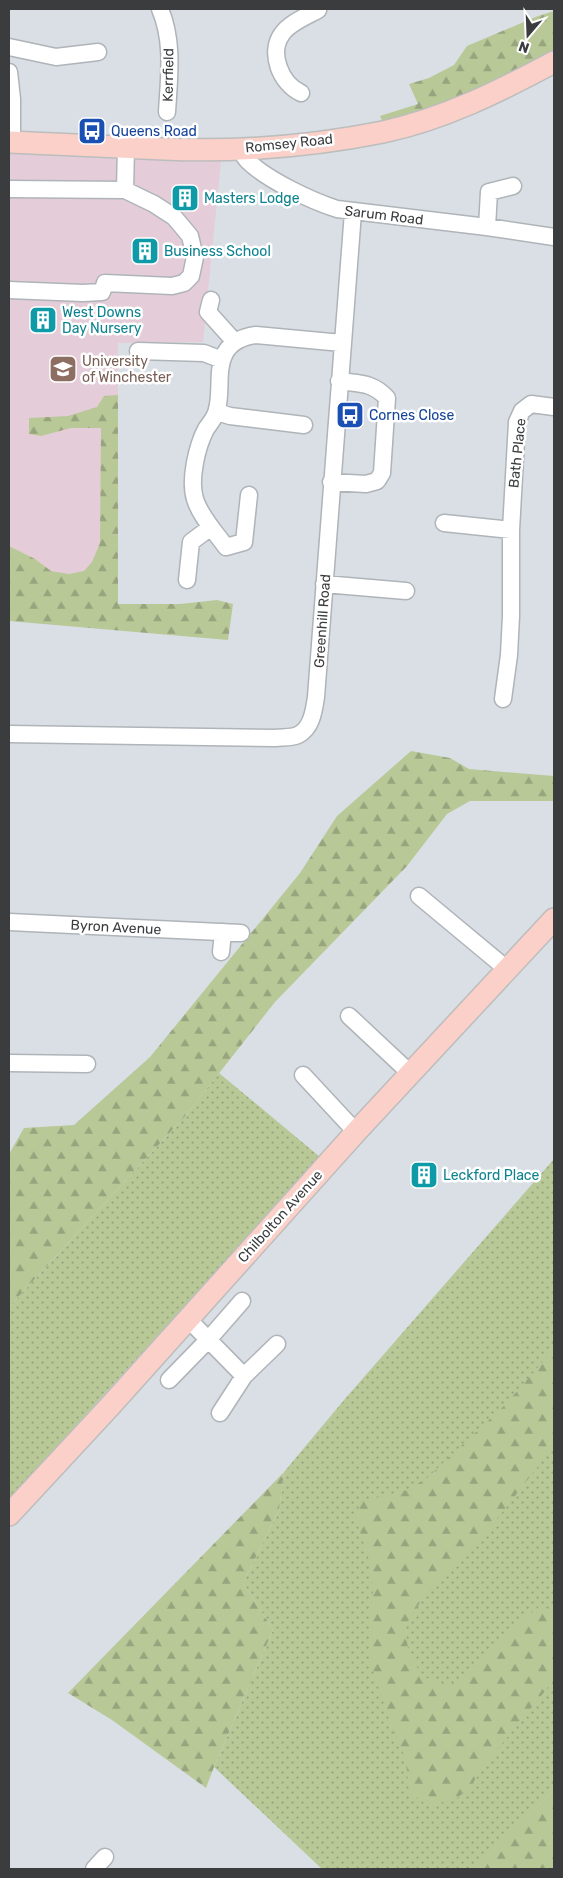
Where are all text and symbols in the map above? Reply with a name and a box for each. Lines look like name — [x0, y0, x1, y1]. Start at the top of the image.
north arrow — [503, 10, 553, 60]
text: N — [516, 37, 531, 56]
street label: Kerrfield — [160, 48, 177, 102]
bus stop icon: Queens Road — [77, 116, 107, 146]
place label: Queens Road — [111, 123, 197, 140]
street label: Romsey Road — [244, 130, 334, 157]
building icon: Masters Lodge — [170, 183, 200, 213]
place label: Masters Lodge — [204, 190, 300, 207]
street label: Sarum Road — [344, 202, 424, 229]
building icon: Business School — [130, 236, 160, 266]
place label: Business School — [164, 243, 271, 260]
place label: West Downs Day Nursery — [62, 304, 142, 337]
building icon: West Downs Day Nursery — [28, 305, 58, 335]
place label: University of Winchester — [82, 353, 172, 386]
school or university icon: University of Winchester — [48, 354, 78, 384]
bus stop icon: Cornes Close — [335, 400, 365, 430]
place label: Cornes Close — [369, 407, 454, 424]
street label: Bath Place — [505, 417, 530, 489]
street label: Greenhill Road — [311, 573, 334, 669]
street label: Byron Avenue — [70, 917, 162, 938]
building icon: Leckford Place — [409, 1160, 439, 1190]
street label: Chilbolton Avenue — [234, 1167, 326, 1266]
place label: Leckford Place — [443, 1167, 540, 1184]

